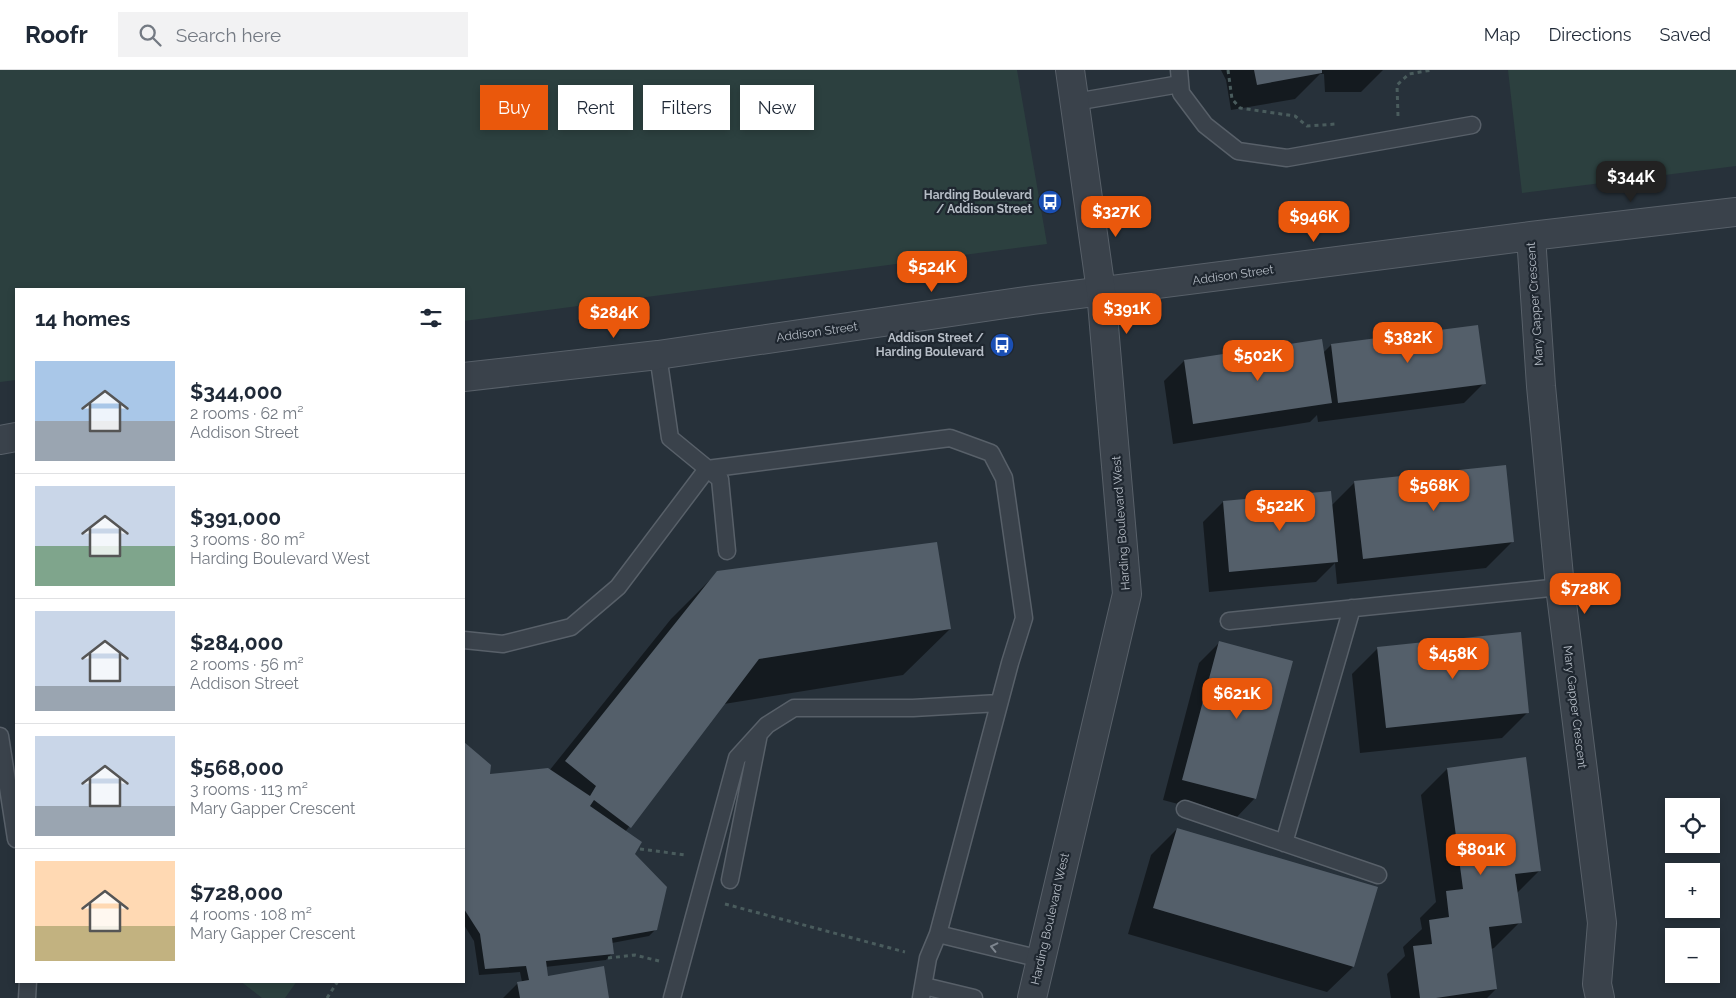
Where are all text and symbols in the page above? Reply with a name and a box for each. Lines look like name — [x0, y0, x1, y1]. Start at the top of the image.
search box — [118, 12, 468, 57]
text: Roofr — [25, 20, 88, 49]
icon: search — [136, 21, 164, 49]
text: Search here — [176, 24, 281, 46]
text: Map — [1484, 24, 1520, 45]
text: Directions — [1548, 24, 1632, 45]
text: Saved — [1660, 24, 1711, 45]
chip: Buy — [480, 85, 548, 130]
chip: Rent — [558, 85, 633, 130]
chip: Filters — [643, 85, 730, 130]
chip: New — [740, 85, 814, 130]
pin: $344K — [1596, 160, 1666, 203]
text: $344K — [1607, 167, 1655, 186]
place label: Harding Boulevard / Addison Street — [924, 188, 1032, 216]
bus stop icon: Harding Boulevard / Addison Street — [1037, 189, 1063, 215]
pin: $327K — [1081, 196, 1151, 238]
pin: $946K — [1279, 200, 1349, 243]
text: $327K — [1092, 202, 1140, 221]
text: $946K — [1289, 207, 1339, 226]
street label: Mary Gapper Crescent — [1524, 242, 1546, 366]
pin: $524K — [897, 250, 967, 293]
text: $524K — [908, 257, 956, 276]
street label: Addison Street — [1192, 262, 1274, 288]
pin: $391K — [1092, 292, 1162, 335]
pin: $284K — [579, 296, 649, 339]
text: $391K — [1103, 299, 1151, 318]
text: $284K — [590, 303, 638, 322]
icon: filters — [417, 304, 445, 332]
text: 14 homes — [35, 306, 130, 331]
street label: Addison Street — [776, 319, 858, 345]
pin: $382K — [1373, 322, 1443, 364]
text: $382K — [1384, 328, 1432, 347]
place label: Addison Street / Harding Boulevard — [876, 331, 985, 359]
bus stop icon: Addison Street / Harding Boulevard — [989, 332, 1015, 358]
pin: $502K — [1223, 340, 1293, 382]
text: $502K — [1234, 346, 1282, 365]
text: $344,000 — [190, 379, 282, 404]
icon: home — [75, 381, 135, 441]
text: 2 rooms · 62 m² — [190, 404, 303, 423]
text: Addison Street — [190, 423, 299, 442]
street label: Harding Boulevard West — [1109, 455, 1133, 591]
pin: $568K — [1399, 470, 1469, 512]
text: $568K — [1409, 476, 1459, 495]
pin: $522K — [1245, 490, 1315, 532]
text: $522K — [1256, 496, 1304, 515]
text: $391,000 — [190, 505, 281, 530]
icon: home — [75, 506, 135, 566]
text: 3 rooms · 80 m² — [190, 530, 305, 549]
text: Harding Boulevard West — [190, 549, 370, 568]
pin: $728K — [1550, 572, 1620, 615]
text: $728K — [1561, 579, 1609, 598]
text: $284,000 — [190, 630, 283, 655]
icon: home — [75, 631, 135, 691]
pin: $458K — [1418, 638, 1488, 680]
text: $458K — [1429, 644, 1477, 663]
street label: Mary Gapper Crescent — [1560, 645, 1590, 769]
text: 2 rooms · 56 m² — [190, 655, 304, 674]
text: Addison Street — [190, 674, 299, 693]
pin: $621K — [1202, 678, 1272, 720]
text: $621K — [1213, 684, 1261, 703]
text: $568,000 — [190, 755, 284, 780]
icon: home — [75, 756, 135, 816]
text: 3 rooms · 113 m² — [190, 780, 308, 799]
map controls — [1665, 798, 1720, 983]
button: locate — [1665, 798, 1720, 853]
text: Mary Gapper Crescent — [190, 799, 355, 818]
pin: $801K — [1446, 834, 1516, 876]
text: $801K — [1457, 840, 1505, 859]
street label: Harding Boulevard West — [1028, 852, 1072, 986]
button: + — [1665, 863, 1720, 918]
text: $728,000 — [190, 880, 283, 905]
icon: home — [75, 881, 135, 941]
text: 4 rooms · 108 m² — [190, 905, 312, 924]
text: Mary Gapper Crescent — [190, 924, 355, 943]
button: − — [1665, 928, 1720, 983]
one-way arrow — [989, 942, 998, 953]

